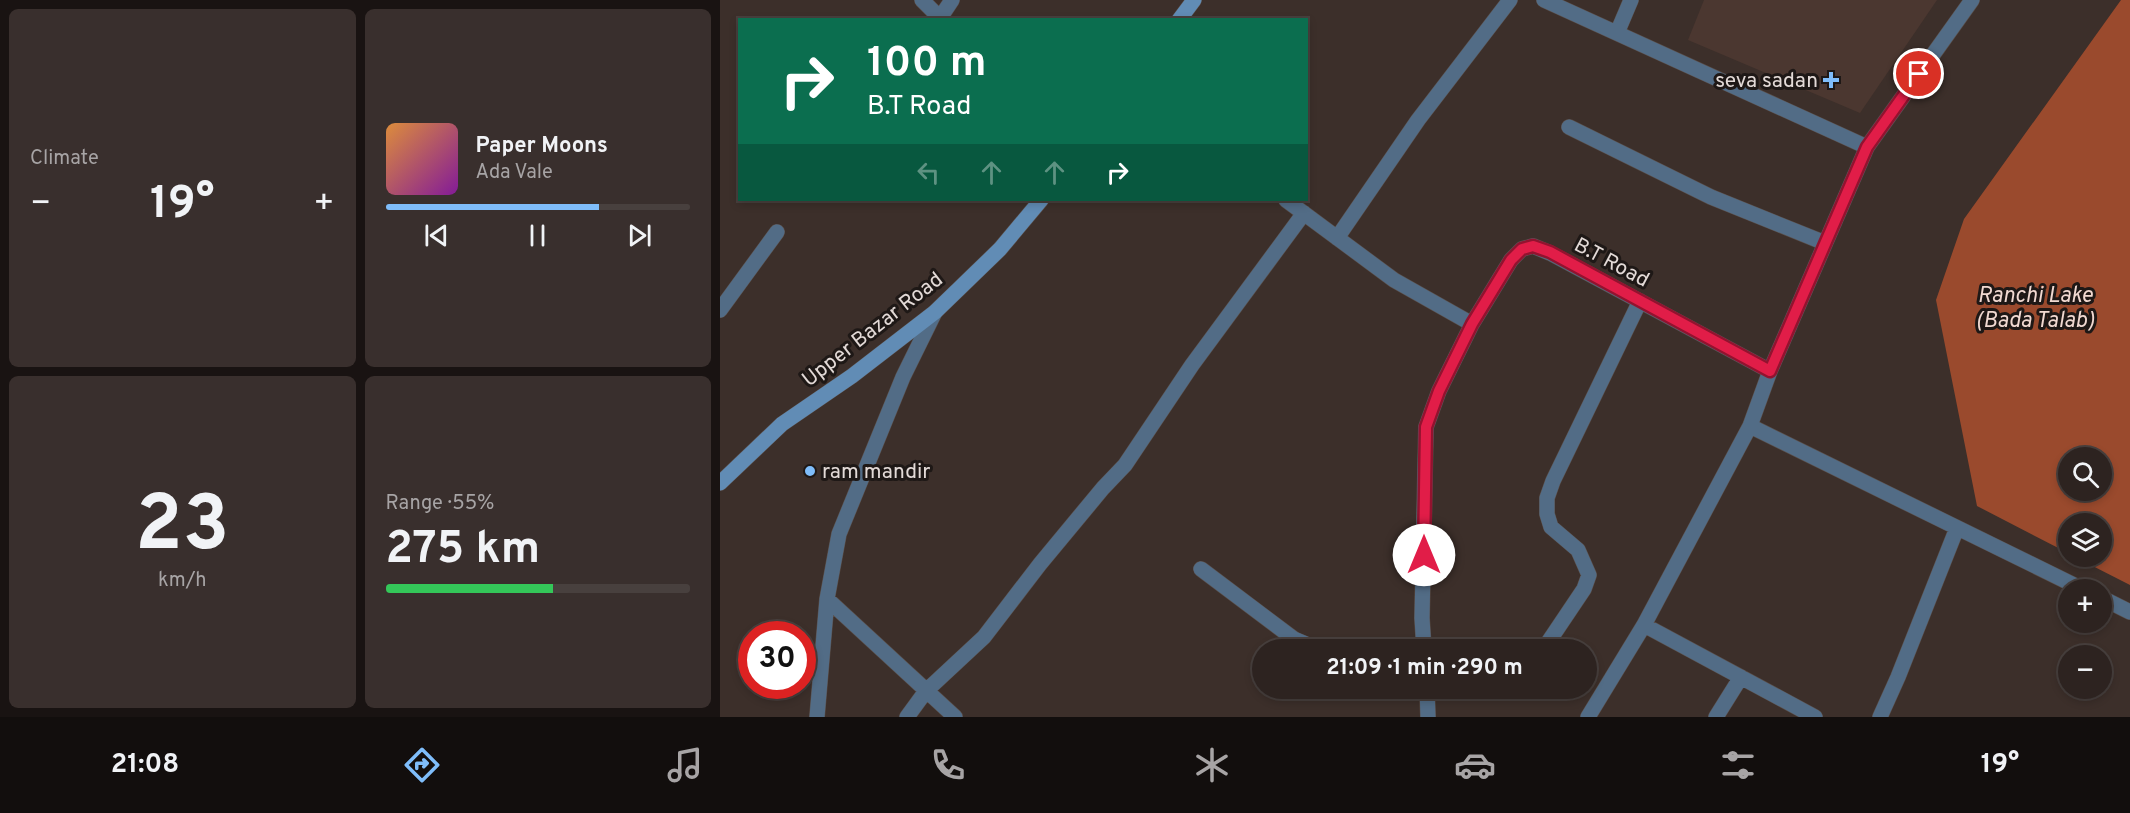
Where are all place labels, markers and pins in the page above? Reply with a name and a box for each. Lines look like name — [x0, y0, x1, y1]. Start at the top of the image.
pin — [1893, 48, 1944, 99]
place label: seva sadan — [1715, 68, 1818, 95]
marker: seva sadan — [1822, 71, 1840, 89]
place label: ram mandir — [822, 459, 930, 486]
marker: ram mandir — [803, 464, 817, 478]

